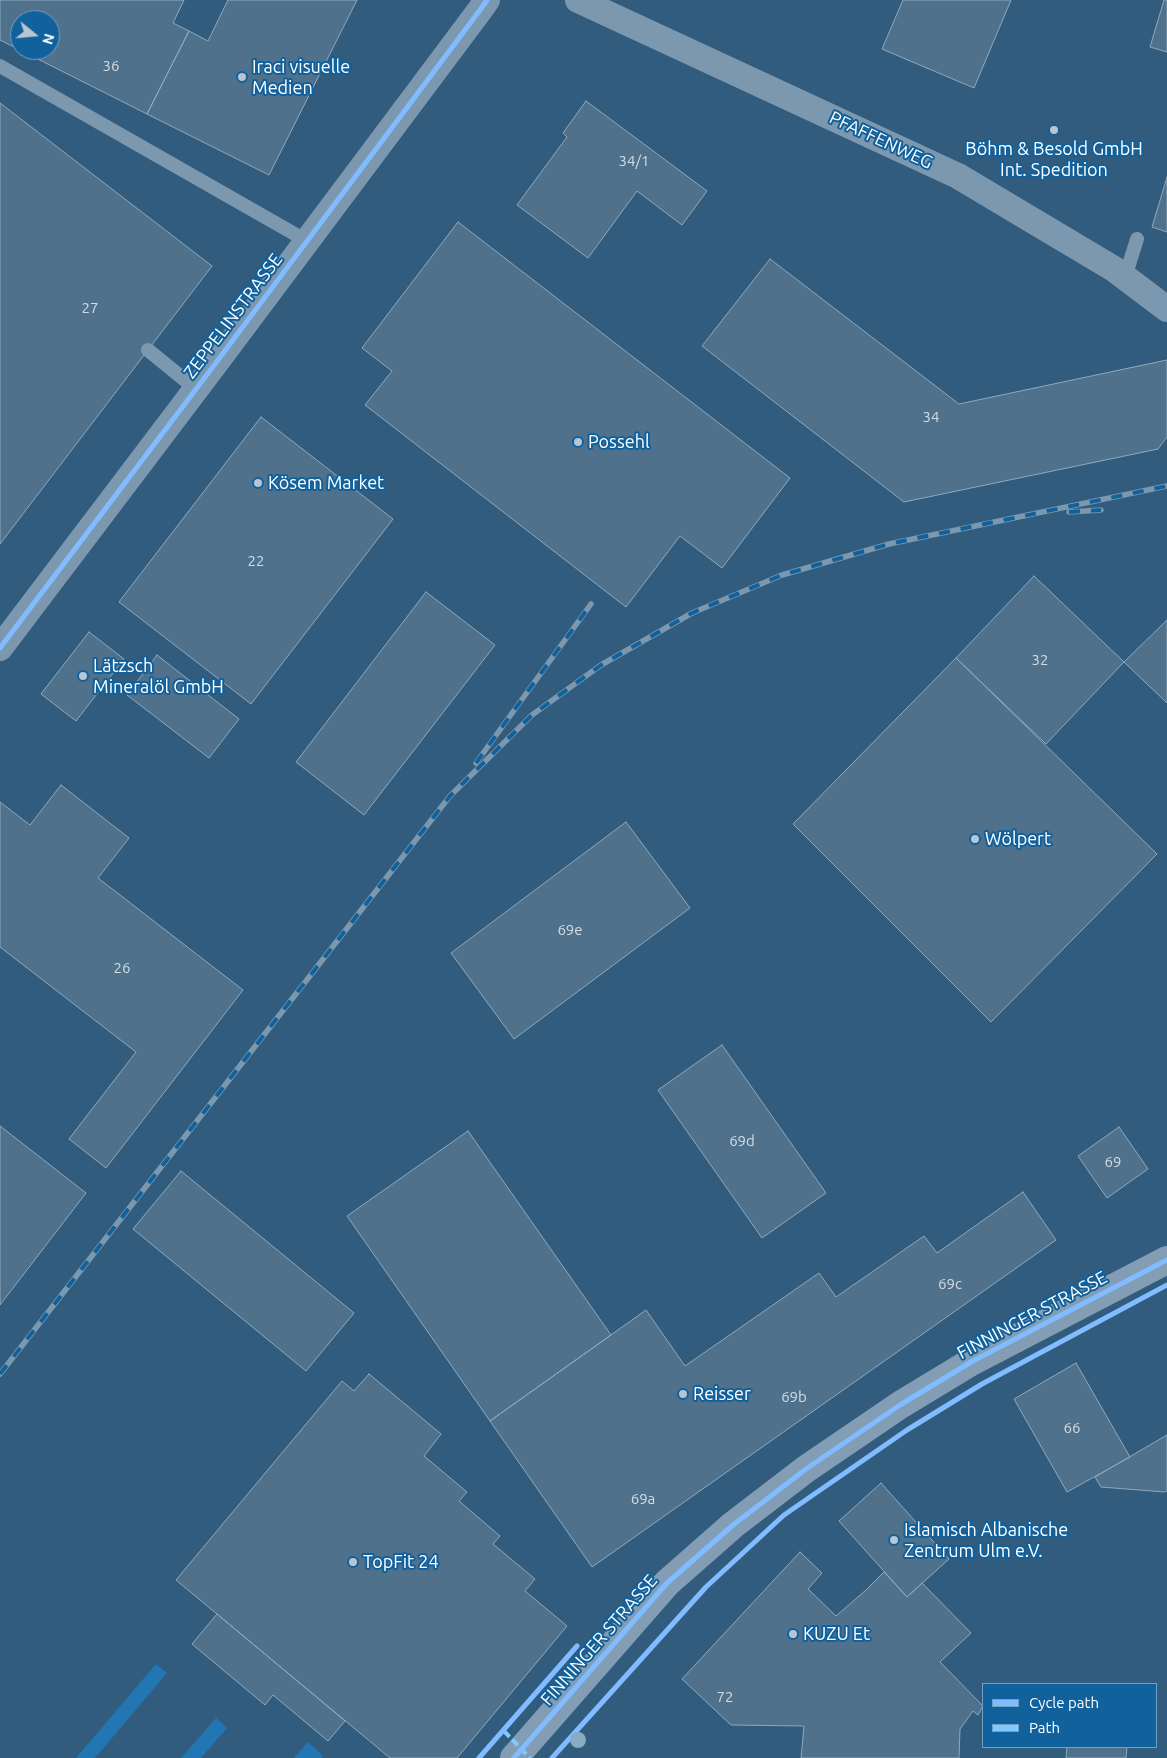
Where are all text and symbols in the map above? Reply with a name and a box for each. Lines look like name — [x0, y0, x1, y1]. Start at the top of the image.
north arrow — [10, 10, 60, 60]
text: N — [39, 32, 58, 46]
place label: Iraci visuelle Medien — [252, 56, 350, 98]
house number: 36 — [103, 57, 119, 75]
marker: Iraci visuelle Medien — [236, 71, 248, 83]
street label: PFAFFENWEG — [826, 107, 936, 173]
marker: Böhm & Besold GmbH Int. Spedition — [1048, 124, 1060, 136]
place label: Böhm & Besold GmbH Int. Spedition — [965, 138, 1143, 180]
house number: 34/1 — [619, 152, 649, 170]
street label: ZEPPELINSTRASSE — [179, 249, 287, 383]
house number: 27 — [82, 299, 98, 317]
house number: 34 — [923, 408, 939, 426]
place label: Possehl — [588, 431, 650, 453]
marker: Possehl — [572, 436, 584, 448]
place label: Kösem Market — [268, 472, 384, 494]
marker: Kösem Market — [252, 477, 264, 489]
house number: 22 — [248, 552, 264, 570]
house number: 32 — [1032, 651, 1048, 669]
place label: Lätzsch Mineralöl GmbH — [93, 655, 224, 698]
marker: Lätzsch Mineralöl GmbH — [77, 670, 89, 682]
place label: Wölpert — [985, 828, 1051, 850]
marker: Wölpert — [969, 833, 981, 845]
house number: 69e — [557, 921, 583, 939]
house number: 26 — [114, 959, 130, 977]
house number: 69d — [729, 1132, 755, 1150]
house number: 69 — [1105, 1153, 1121, 1171]
street label: FINNINGER STRASSE — [953, 1266, 1111, 1364]
house number: 69c — [938, 1275, 962, 1293]
place label: Reisser — [693, 1383, 751, 1405]
marker: Reisser — [677, 1388, 689, 1400]
house number: 69b — [781, 1388, 807, 1406]
house number: 66 — [1064, 1419, 1080, 1437]
house number: 69a — [631, 1490, 655, 1508]
place label: Islamisch Albanische Zentrum Ulm e.V. — [904, 1519, 1068, 1562]
marker: Islamisch Albanische Zentrum Ulm e.V. — [888, 1534, 900, 1546]
place label: TopFit 24 — [363, 1551, 439, 1573]
marker: TopFit 24 — [347, 1556, 359, 1568]
street label: FINNINGER STRASSE — [536, 1570, 662, 1710]
place label: KUZU Et — [803, 1623, 870, 1645]
marker: KUZU Et — [787, 1628, 799, 1640]
legend — [982, 1683, 1157, 1748]
house number: 72 — [717, 1688, 733, 1706]
text: Cycle path — [1029, 1694, 1099, 1711]
text: Path — [1029, 1719, 1060, 1736]

